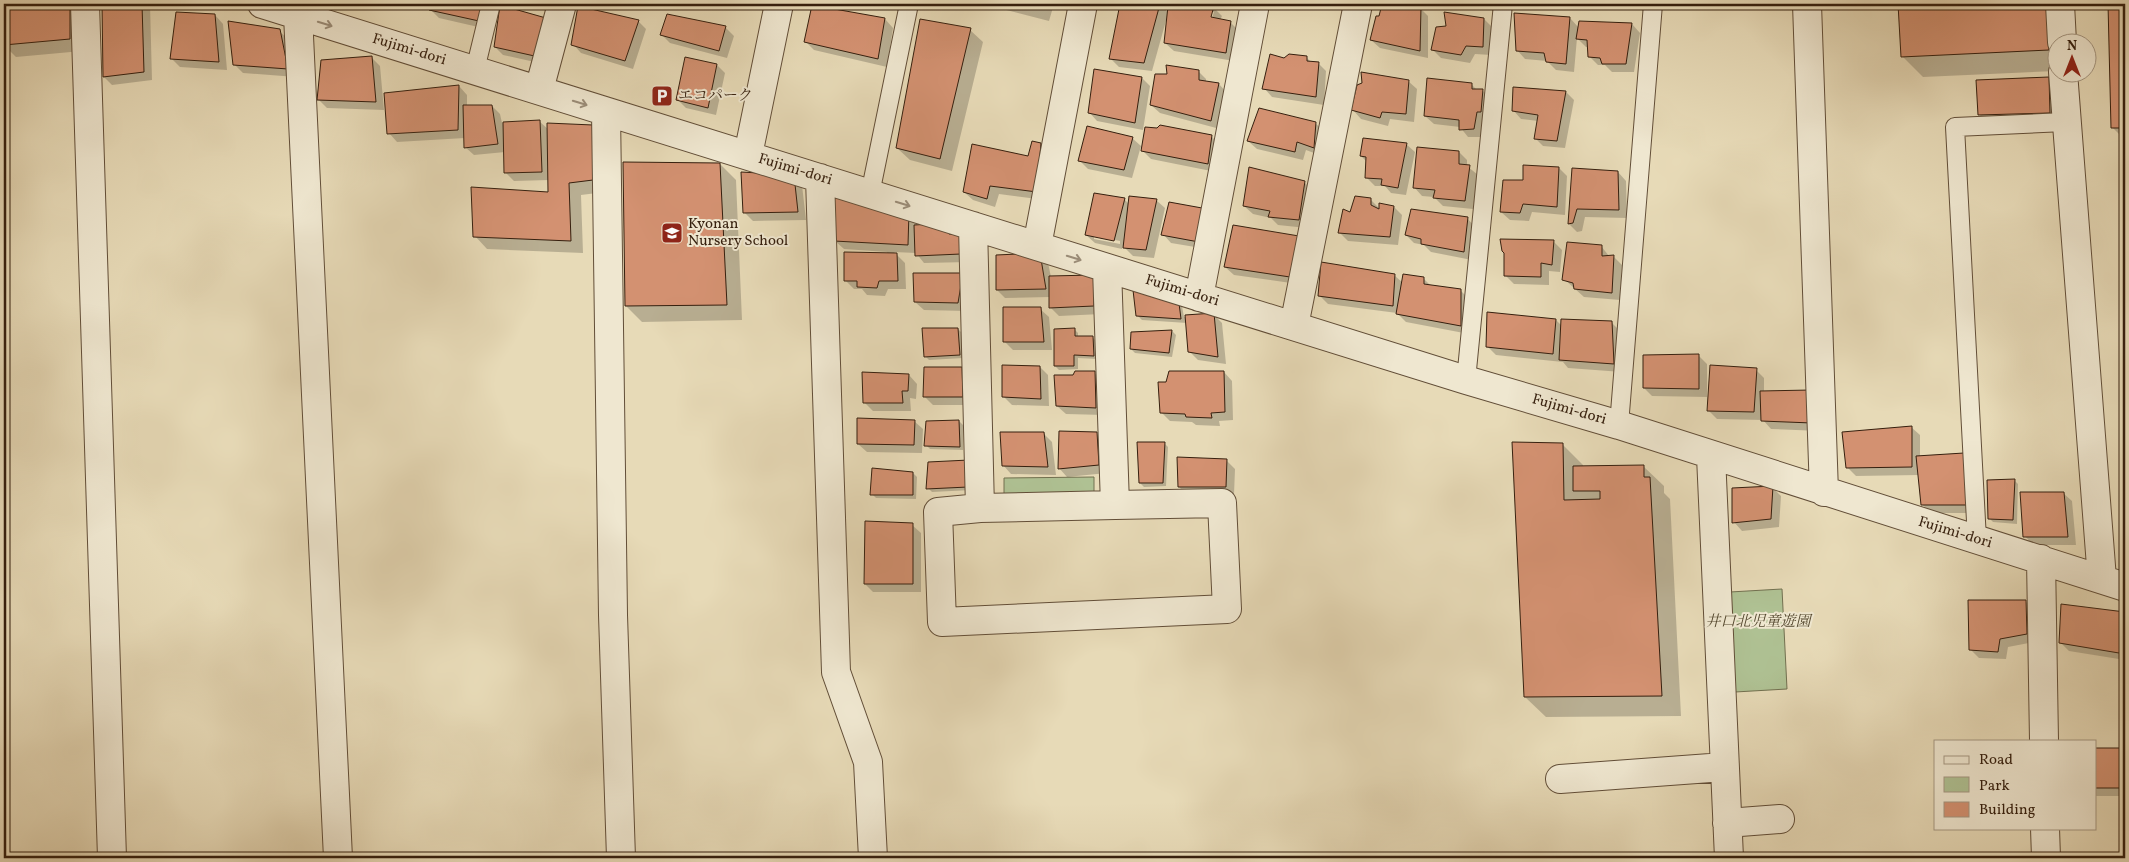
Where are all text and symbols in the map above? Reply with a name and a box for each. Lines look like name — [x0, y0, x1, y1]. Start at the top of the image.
one-way arrow — [317, 19, 333, 29]
street label: Fujimi-dori — [369, 29, 449, 71]
north arrow — [2046, 32, 2096, 82]
text: N — [2067, 37, 2077, 56]
parking icon: エコパーク — [650, 84, 674, 108]
place label: エコパーク — [678, 86, 753, 107]
one-way arrow — [572, 99, 588, 109]
street label: Fujimi-dori — [755, 149, 835, 191]
one-way arrow — [894, 199, 910, 209]
place label: Kyonan Nursery School — [688, 214, 788, 252]
school or university icon: Kyonan Nursery School — [660, 221, 684, 245]
one-way arrow — [1066, 253, 1082, 263]
street label: Fujimi-dori — [1142, 270, 1222, 312]
street label: Fujimi-dori — [1529, 389, 1609, 431]
street label: Fujimi-dori — [1915, 512, 1995, 554]
park label: 井口北児童遊園 — [1705, 612, 1813, 633]
legend — [1934, 740, 2096, 830]
text: Road — [1979, 750, 2013, 771]
text: Park — [1979, 776, 2010, 797]
text: Building — [1979, 800, 2036, 821]

